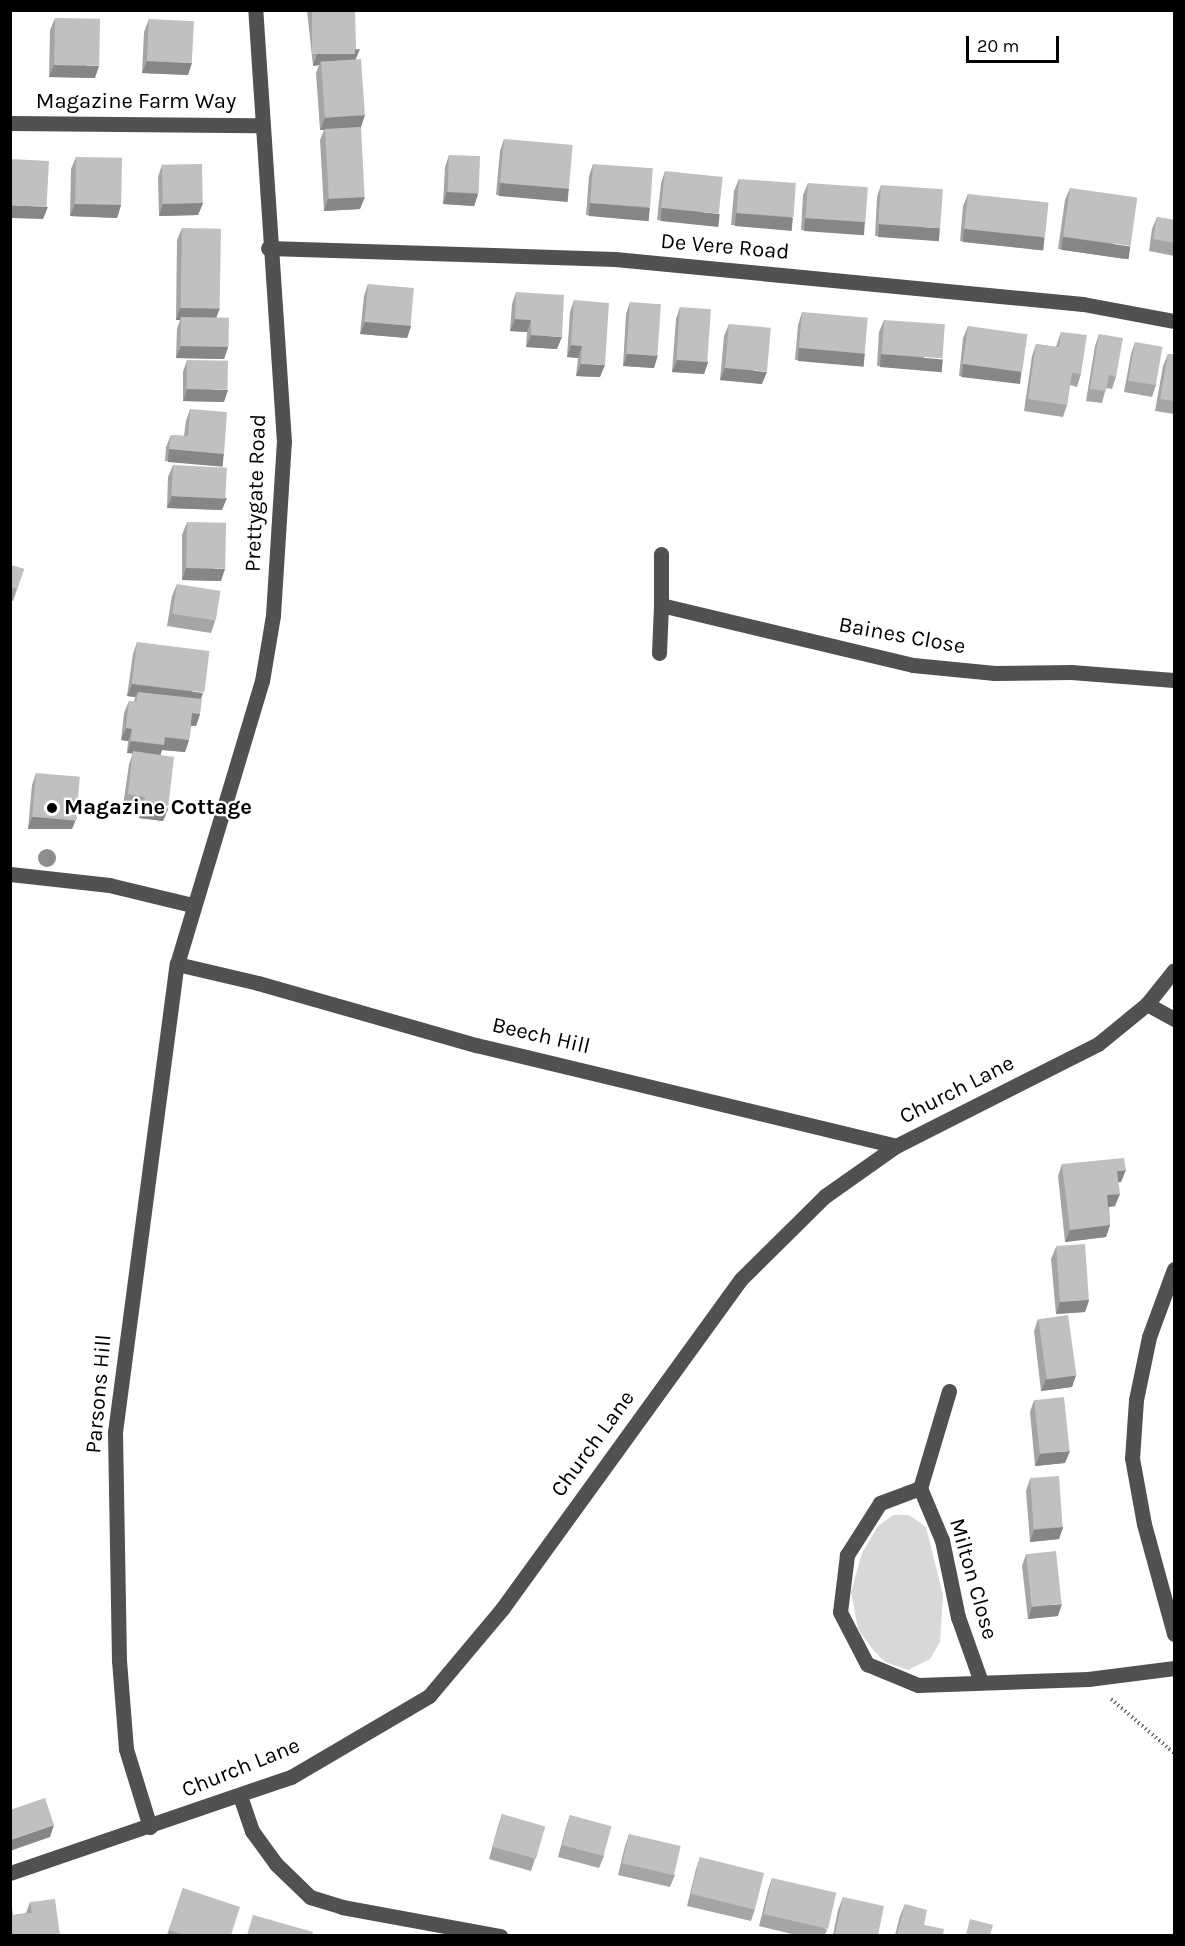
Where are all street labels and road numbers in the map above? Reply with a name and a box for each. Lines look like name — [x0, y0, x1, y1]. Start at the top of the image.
street label: Magazine Farm Way — [36, 89, 236, 115]
street label: De Vere Road — [660, 228, 790, 266]
street label: Prettygate Road — [240, 414, 272, 572]
street label: Baines Close — [837, 612, 967, 660]
street label: Beech Hill — [489, 1012, 593, 1060]
street label: Church Lane — [895, 1050, 1019, 1130]
street label: Parsons Hill — [81, 1333, 117, 1455]
street label: Church Lane — [546, 1386, 640, 1502]
street label: Milton Close — [943, 1515, 1003, 1643]
street label: Church Lane — [178, 1732, 304, 1804]

